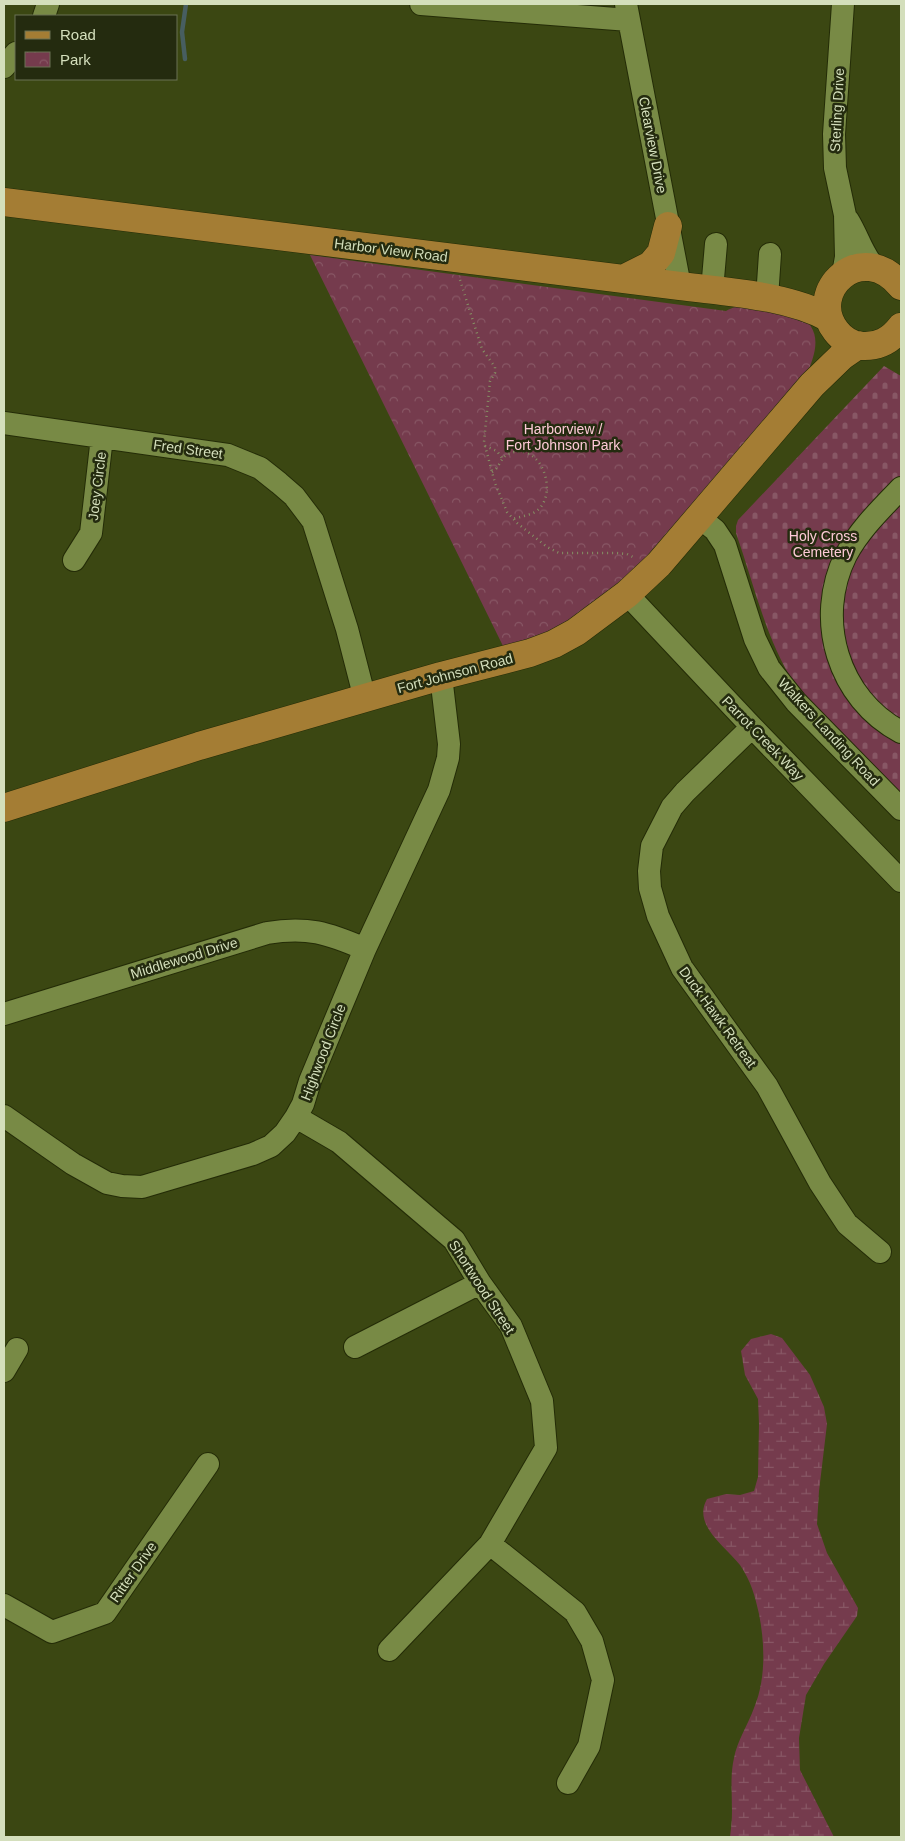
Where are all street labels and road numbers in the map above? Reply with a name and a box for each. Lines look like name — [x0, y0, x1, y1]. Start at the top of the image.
street label: Sterling Drive — [827, 67, 847, 152]
street label: Clearview Drive — [636, 95, 670, 195]
street label: Harbor View Road — [333, 235, 449, 265]
street label: Fred Street — [152, 436, 224, 462]
street label: Joey Circle — [85, 450, 109, 521]
street label: Fort Johnson Road — [395, 650, 515, 696]
street label: Walkers Landing Road — [775, 675, 883, 789]
street label: Parrot Creek Way — [719, 693, 807, 783]
street label: Middlewood Drive — [128, 934, 240, 982]
street label: Duck Hawk Retreat — [676, 964, 760, 1071]
street label: Highwood Circle — [297, 1001, 349, 1102]
street label: Shortwood Street — [446, 1237, 518, 1337]
street label: Ritter Drive — [106, 1539, 160, 1605]

